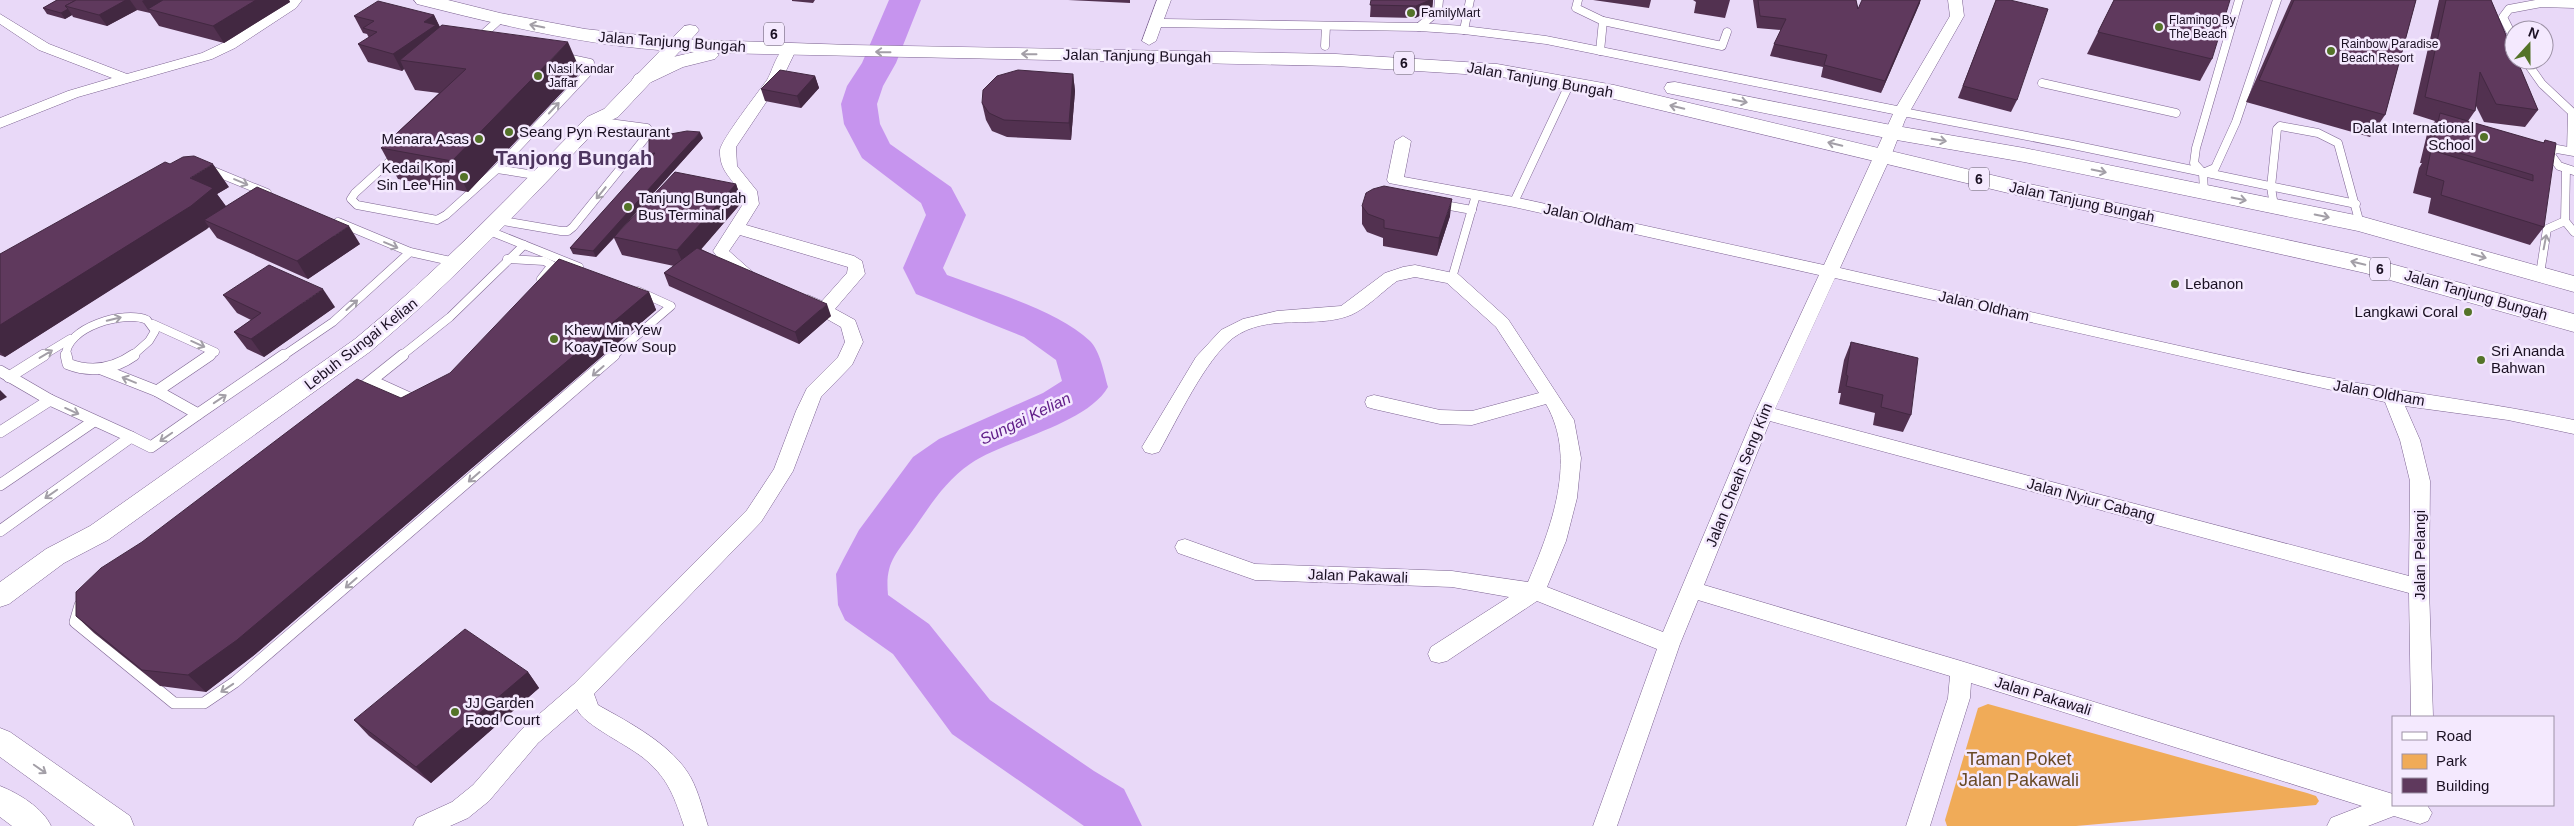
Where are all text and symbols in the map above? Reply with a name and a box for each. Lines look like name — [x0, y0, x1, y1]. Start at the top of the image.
place label: FamilyMart — [1421, 6, 1481, 20]
marker: FamilyMart — [1405, 7, 1417, 19]
place label: Flamingo By The Beach — [2169, 13, 2236, 41]
one-way arrow — [529, 20, 545, 30]
north arrow — [2504, 20, 2554, 70]
marker: Flamingo By The Beach — [2153, 21, 2165, 33]
road number: 6 — [764, 22, 784, 46]
text: N — [2526, 24, 2541, 42]
street label: Jalan Tanjung Bungah — [598, 28, 747, 55]
place label: Rainbow Paradise Beach Resort — [2341, 37, 2439, 65]
marker: Rainbow Paradise Beach Resort — [2325, 45, 2337, 57]
street label: Jalan Tanjung Bungah — [1063, 46, 1211, 65]
one-way arrow — [876, 47, 892, 57]
one-way arrow — [1021, 49, 1038, 59]
road number: 6 — [1394, 52, 1414, 74]
street label: Jalan Tanjung Bungah — [1466, 58, 1615, 101]
place label: Nasi Kandar Jaffar — [548, 62, 614, 90]
marker: Nasi Kandar Jaffar — [532, 70, 544, 82]
one-way arrow — [1731, 97, 1747, 106]
one-way arrow — [548, 102, 560, 114]
one-way arrow — [1670, 102, 1686, 111]
place label: Dalat International School — [2352, 119, 2474, 153]
place label: Seang Pyn Restaurant — [519, 123, 671, 140]
marker: Seang Pyn Restaurant — [503, 126, 515, 138]
place label: Menara Asas — [381, 130, 469, 147]
marker: Dalat International School — [2478, 131, 2490, 143]
marker: Menara Asas — [473, 133, 485, 145]
one-way arrow — [1931, 136, 1947, 146]
one-way arrow — [1828, 139, 1844, 148]
district label: Tanjong Bungah — [496, 147, 652, 169]
place label: Kedai Kopi Sin Lee Hin — [376, 159, 454, 193]
one-way arrow — [2091, 166, 2107, 176]
road number: 6 — [1969, 168, 1989, 190]
marker: Kedai Kopi Sin Lee Hin — [458, 171, 470, 183]
one-way arrow — [233, 178, 248, 187]
street label: Jalan Tanjung Bungah — [2008, 178, 2156, 225]
one-way arrow — [596, 186, 607, 199]
place label: Tanjung Bungah Bus Terminal — [638, 189, 746, 223]
one-way arrow — [2231, 195, 2247, 204]
street label: Jalan Oldham — [1542, 200, 1636, 235]
marker: Tanjung Bungah Bus Terminal — [622, 201, 634, 213]
one-way arrow — [2313, 212, 2329, 221]
one-way arrow — [2540, 234, 2550, 250]
one-way arrow — [383, 240, 398, 250]
one-way arrow — [2471, 252, 2487, 262]
one-way arrow — [2351, 258, 2367, 267]
road number: 6 — [2370, 258, 2390, 280]
street label: Jalan Tanjung Bungah — [2403, 266, 2550, 323]
place label: Lebanon — [2185, 275, 2243, 292]
marker: Lebanon — [2169, 278, 2181, 290]
street label: Jalan Oldham — [1937, 287, 2031, 324]
street label: Lebuh Sungai Kelian — [301, 294, 420, 393]
one-way arrow — [345, 299, 358, 310]
place label: Langkawi Coral — [2355, 303, 2458, 320]
marker: Langkawi Coral — [2462, 306, 2474, 318]
one-way arrow — [105, 313, 121, 323]
place label: Khew Min Yew Koay Teow Soup — [564, 321, 676, 355]
marker: Khew Min Yew Koay Teow Soup — [548, 333, 560, 345]
one-way arrow — [190, 339, 205, 349]
place label: Sri Ananda Bahwan — [2491, 342, 2565, 376]
one-way arrow — [38, 349, 52, 359]
marker: Sri Ananda Bahwan — [2475, 354, 2487, 366]
one-way arrow — [592, 366, 605, 377]
one-way arrow — [122, 375, 137, 384]
street label: Jalan Oldham — [2332, 376, 2426, 409]
water label: Sungai Kelian — [977, 389, 1073, 448]
one-way arrow — [213, 394, 227, 404]
street label: Jalan Cheah Seng Kim — [1702, 400, 1775, 549]
one-way arrow — [64, 406, 79, 416]
one-way arrow — [159, 432, 173, 442]
one-way arrow — [468, 471, 481, 483]
street label: Jalan Nyiur Cabang — [2025, 474, 2157, 525]
one-way arrow — [44, 489, 58, 499]
street label: Jalan Pelangi — [2411, 510, 2428, 600]
street label: Jalan Pakawali — [1308, 565, 1408, 586]
one-way arrow — [345, 577, 358, 588]
street label: Jalan Pakawali — [1993, 673, 2093, 718]
one-way arrow — [220, 683, 234, 693]
place label: JJ Garden Food Court — [465, 694, 541, 728]
marker: JJ Garden Food Court — [449, 706, 461, 718]
legend — [2392, 716, 2554, 806]
text: Road — [2436, 727, 2472, 744]
park label: Taman Poket Jalan Pakawali — [1959, 749, 2079, 790]
text: Park — [2436, 752, 2467, 769]
one-way arrow — [33, 764, 46, 775]
text: Building — [2436, 777, 2489, 794]

